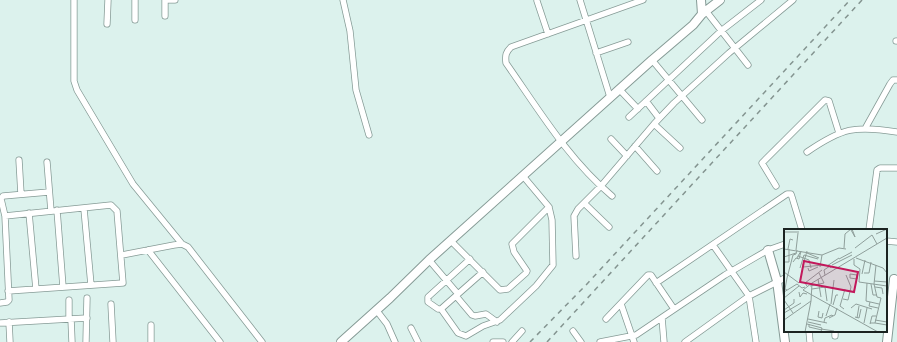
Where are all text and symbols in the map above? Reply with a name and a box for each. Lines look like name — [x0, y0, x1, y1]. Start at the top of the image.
inset map — [784, 229, 887, 332]

